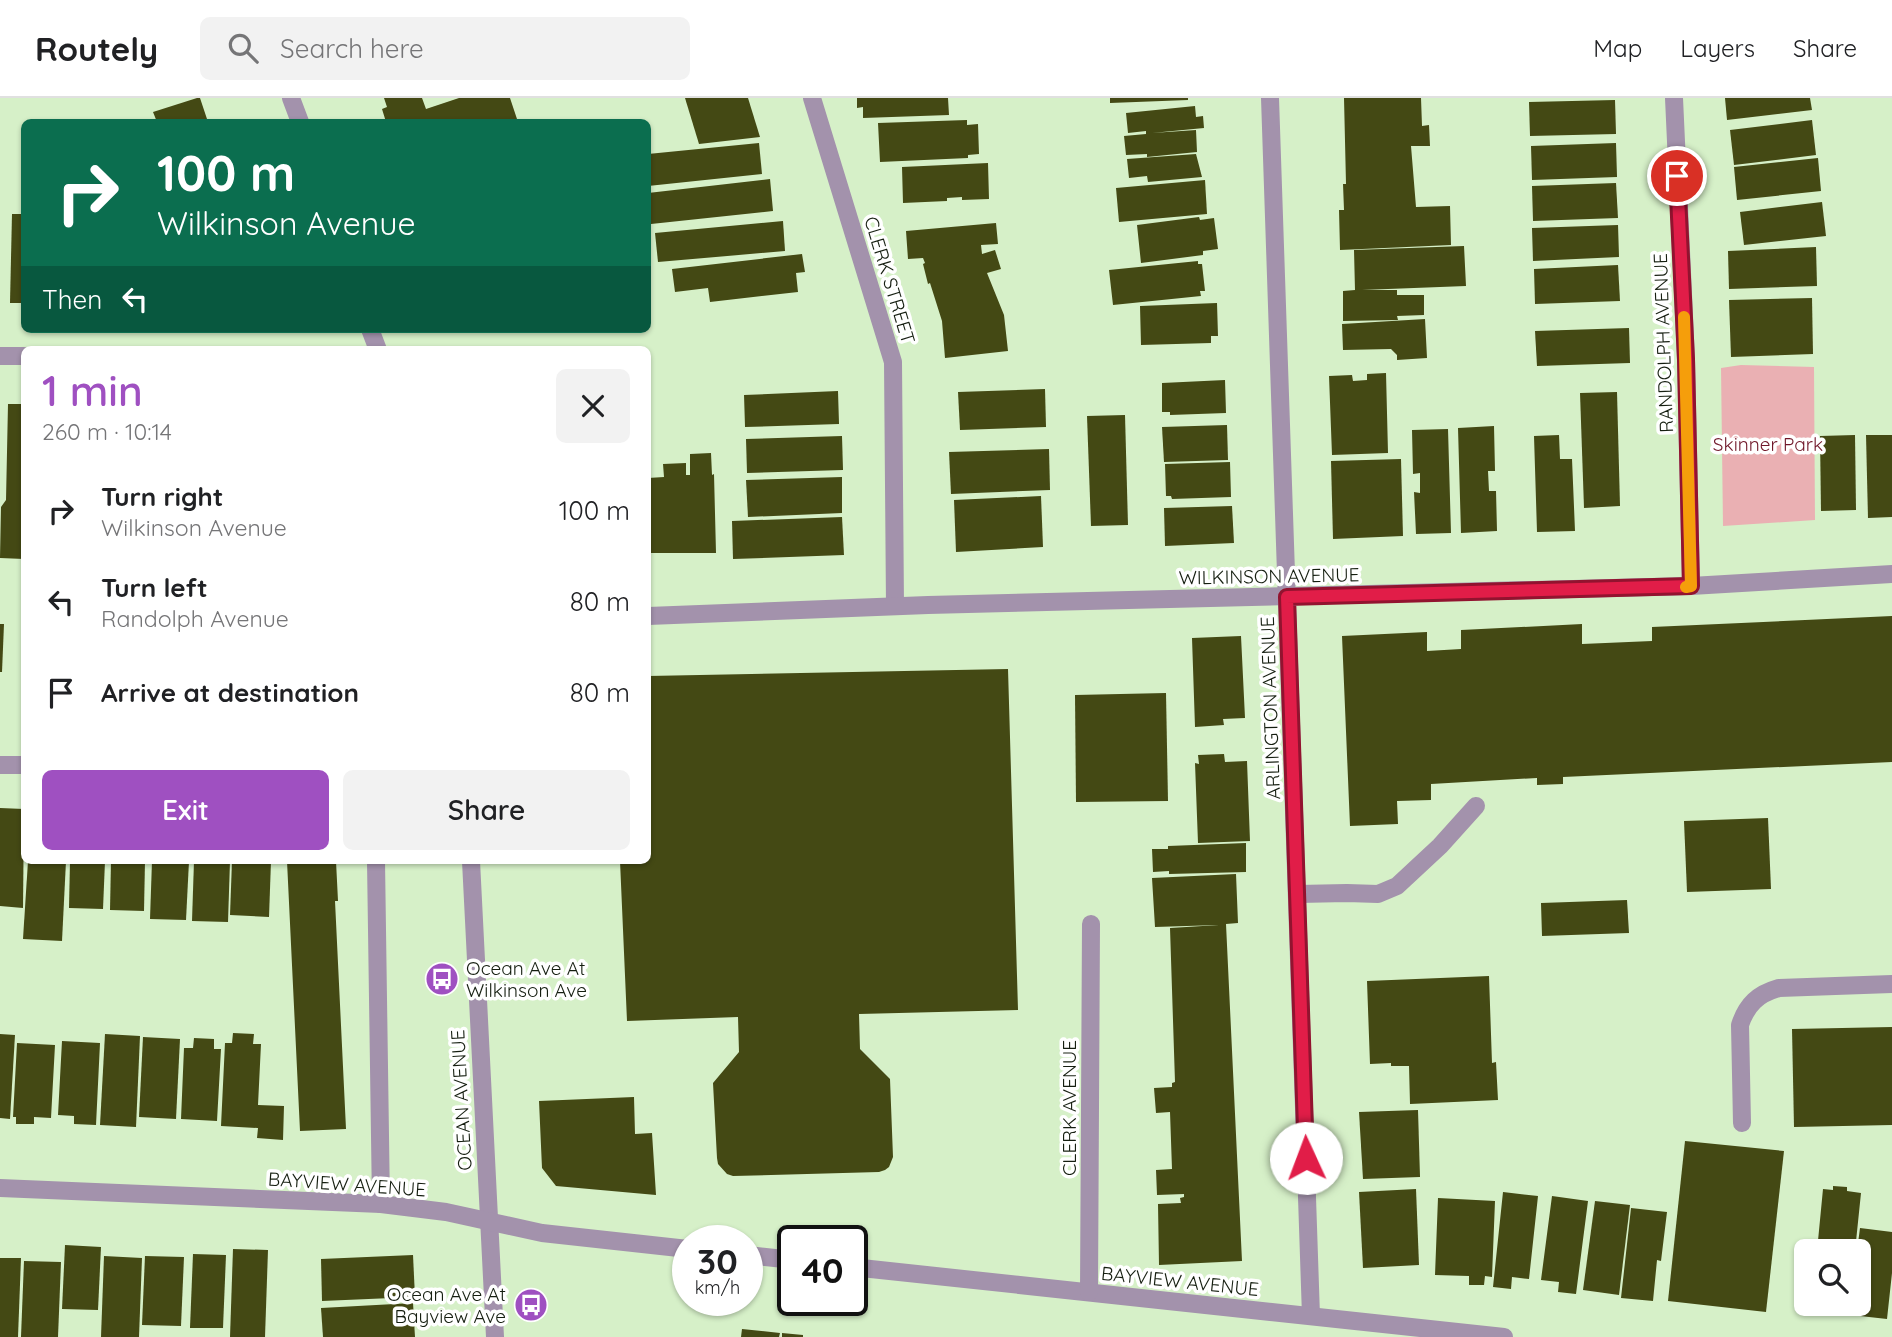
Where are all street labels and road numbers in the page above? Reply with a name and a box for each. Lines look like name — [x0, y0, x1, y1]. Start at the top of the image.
street label: CLERK STREET — [859, 213, 921, 347]
street label: RANDOLPH AVENUE — [1648, 253, 1678, 433]
street label: WILKINSON AVENUE — [1178, 562, 1360, 590]
street label: ARLINGTON AVENUE — [1255, 616, 1285, 800]
street label: OCEAN AVENUE — [445, 1029, 477, 1171]
street label: CLERK AVENUE — [1057, 1040, 1081, 1176]
street label: BAYVIEW AVENUE — [267, 1167, 427, 1201]
street label: BAYVIEW AVENUE — [1100, 1261, 1260, 1301]

